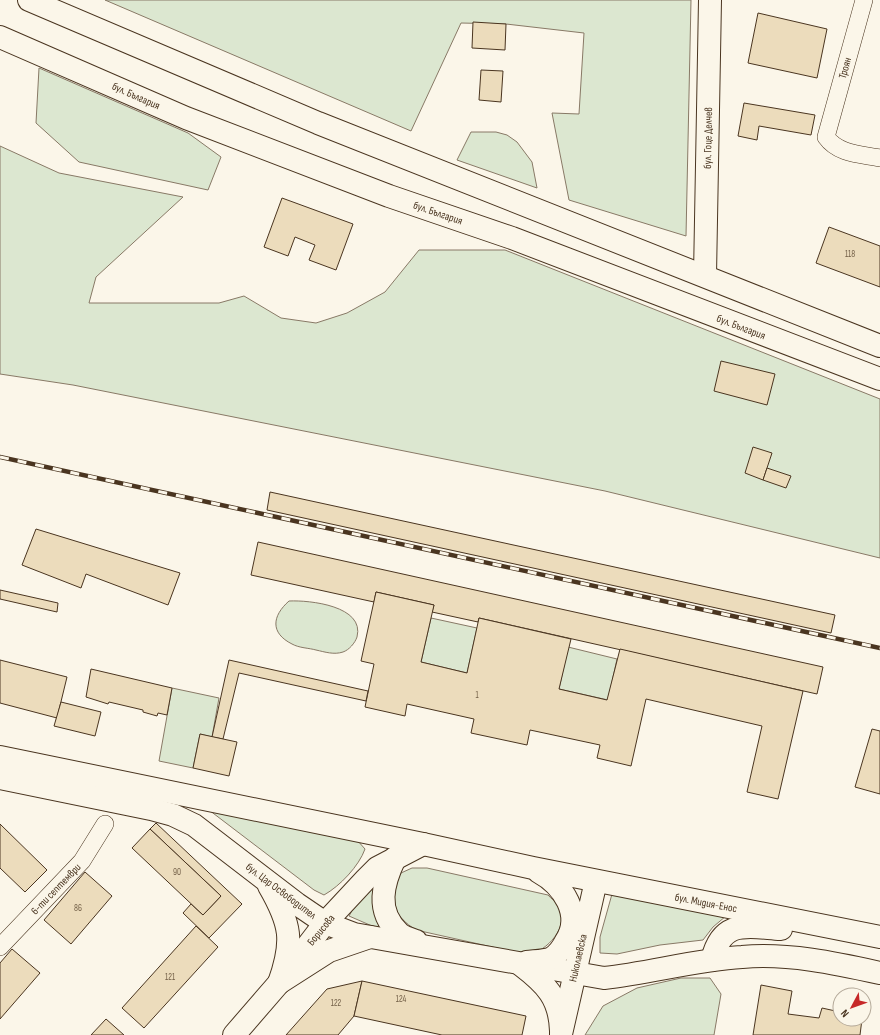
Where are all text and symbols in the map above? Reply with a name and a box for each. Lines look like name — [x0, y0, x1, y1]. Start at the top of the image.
street label: Троян — [836, 56, 854, 80]
street label: бул. България — [110, 80, 162, 112]
street label: бул. Гоце Делчев — [701, 107, 715, 169]
street label: бул. България — [412, 199, 464, 227]
house number: 118 — [845, 249, 855, 260]
street label: бул. България — [715, 312, 767, 342]
house number: 1 — [475, 690, 479, 701]
street label: 6-ти септември — [28, 860, 84, 917]
street label: бул. Цар Освободител — [243, 860, 319, 922]
house number: 90 — [173, 867, 181, 878]
street label: бул. Мидия-Енос — [674, 891, 738, 915]
house number: 86 — [74, 903, 82, 914]
street label: Борисова — [305, 912, 337, 948]
street label: Николаевска — [566, 933, 590, 983]
house number: 121 — [165, 972, 176, 983]
north arrow — [832, 987, 872, 1027]
house number: 124 — [396, 994, 407, 1005]
house number: 122 — [331, 998, 342, 1009]
text: N — [838, 1007, 852, 1020]

